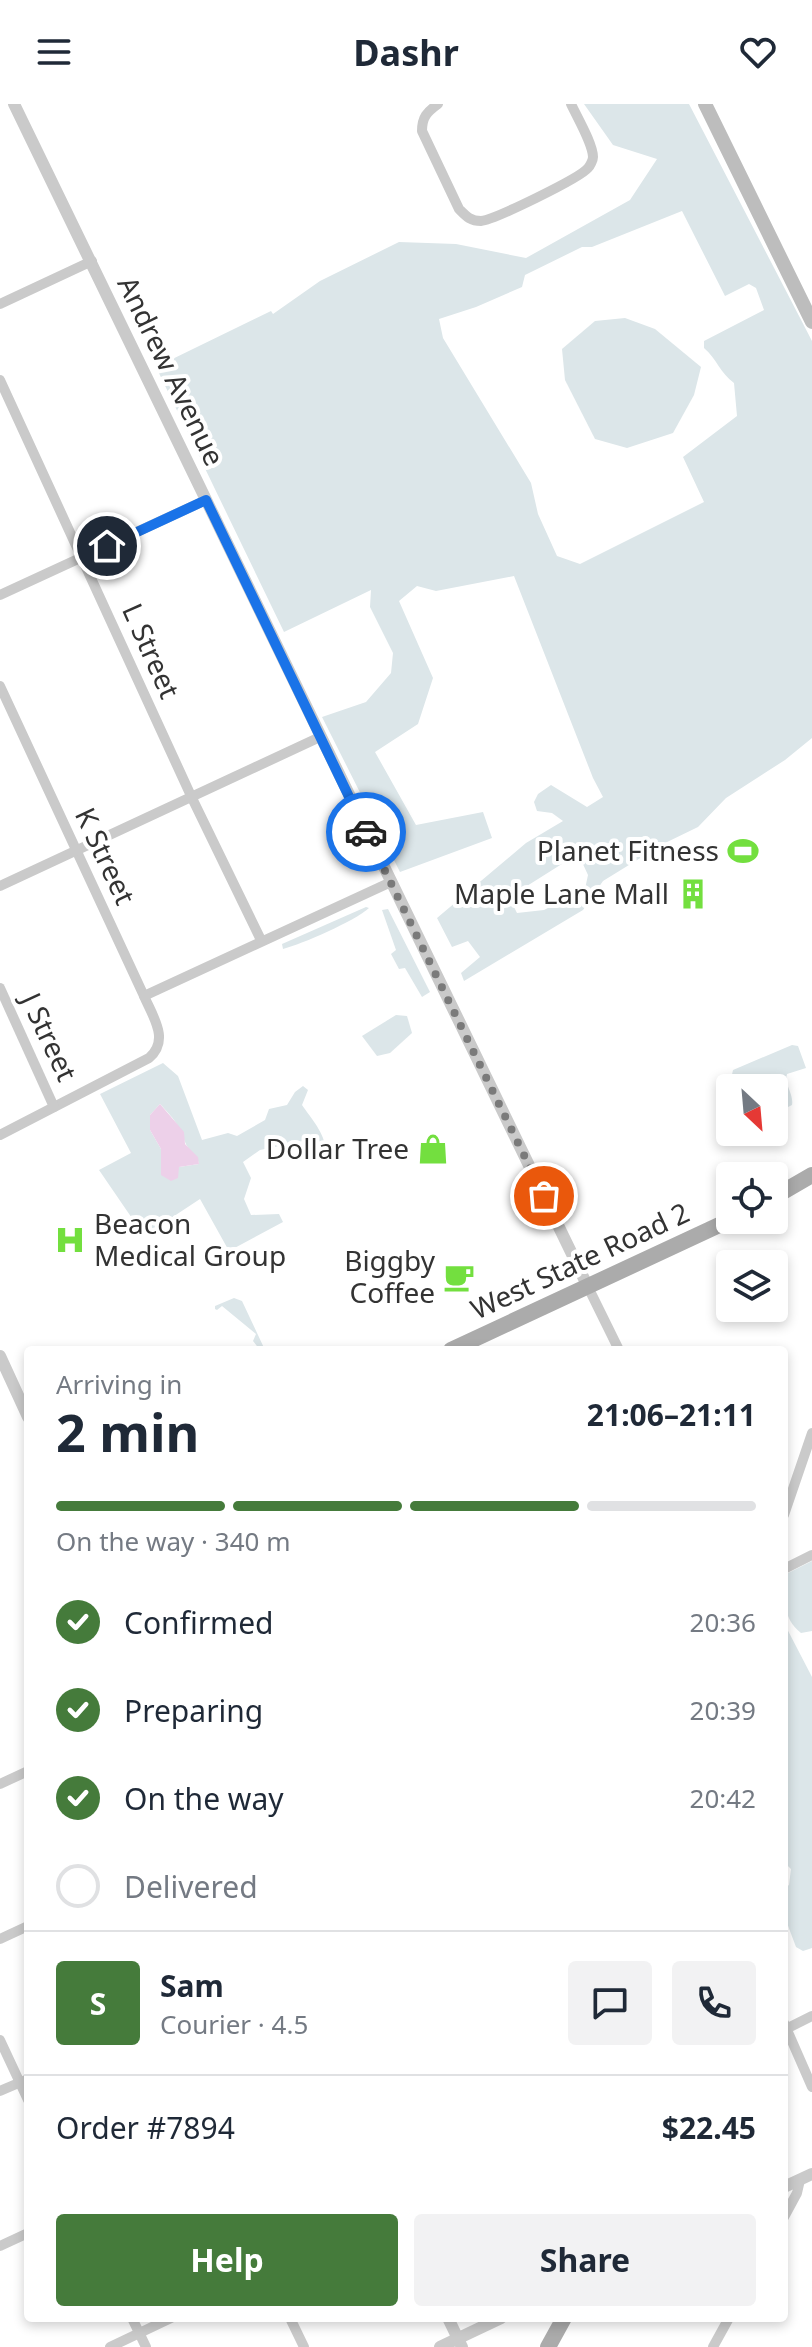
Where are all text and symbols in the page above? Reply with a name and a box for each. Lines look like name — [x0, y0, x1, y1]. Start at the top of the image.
text: Dashr — [353, 28, 459, 77]
icon: menu — [32, 30, 76, 74]
icon: heart — [736, 30, 780, 74]
street label: Andrew Avenue — [110, 270, 234, 472]
pin — [73, 512, 141, 580]
icon: home — [85, 524, 129, 568]
street label: L Street — [114, 597, 190, 704]
courier — [326, 792, 406, 872]
street label: K Street — [67, 801, 145, 910]
icon: car — [344, 810, 388, 854]
place label: Planet Fitness — [537, 831, 719, 869]
sports icon: Planet Fitness — [726, 834, 760, 868]
place label: Maple Lane Mall — [454, 874, 669, 912]
building icon: Maple Lane Mall — [676, 877, 710, 911]
street label: J Street — [12, 984, 87, 1087]
north arrow — [716, 1074, 788, 1146]
map controls — [716, 1074, 788, 1322]
place label: Dollar Tree — [266, 1129, 409, 1167]
shop icon: Dollar Tree — [416, 1132, 450, 1166]
pin — [510, 1162, 578, 1230]
button: locate — [716, 1162, 788, 1234]
icon: bag — [522, 1174, 566, 1218]
street label: West State Road 2 — [464, 1193, 695, 1327]
place label: Beacon Medical Group — [94, 1204, 286, 1274]
hospital icon: Beacon Medical Group — [53, 1223, 87, 1257]
place label: Biggby Coffee — [344, 1241, 436, 1311]
button: layers — [716, 1250, 788, 1322]
cafe icon: Biggby Coffee — [442, 1260, 476, 1294]
text: Arriving in — [56, 1366, 182, 1402]
text: 21:06–21:11 — [587, 1394, 756, 1435]
text: 2 min — [56, 1396, 199, 1467]
text: On the way · 340 m — [56, 1523, 290, 1559]
icon: check — [56, 1600, 100, 1644]
text: Confirmed — [124, 1602, 274, 1643]
text: 20:36 — [690, 1604, 756, 1640]
icon: check — [56, 1688, 100, 1732]
text: Preparing — [124, 1690, 263, 1731]
text: 20:39 — [690, 1692, 756, 1728]
icon: check — [56, 1776, 100, 1820]
text: On the way — [124, 1778, 284, 1819]
text: 20:42 — [690, 1780, 756, 1816]
text: Delivered — [124, 1866, 258, 1907]
button: chat — [568, 1961, 652, 2045]
button: phone — [672, 1961, 756, 2045]
text: Sam — [160, 1965, 224, 2006]
text: S — [90, 1983, 106, 2024]
text: Courier · 4.5 — [160, 2006, 308, 2042]
text: Order #7894 — [56, 2107, 235, 2148]
text: $22.45 — [662, 2107, 756, 2148]
button: Help — [56, 2214, 398, 2306]
button: Share — [414, 2214, 756, 2306]

